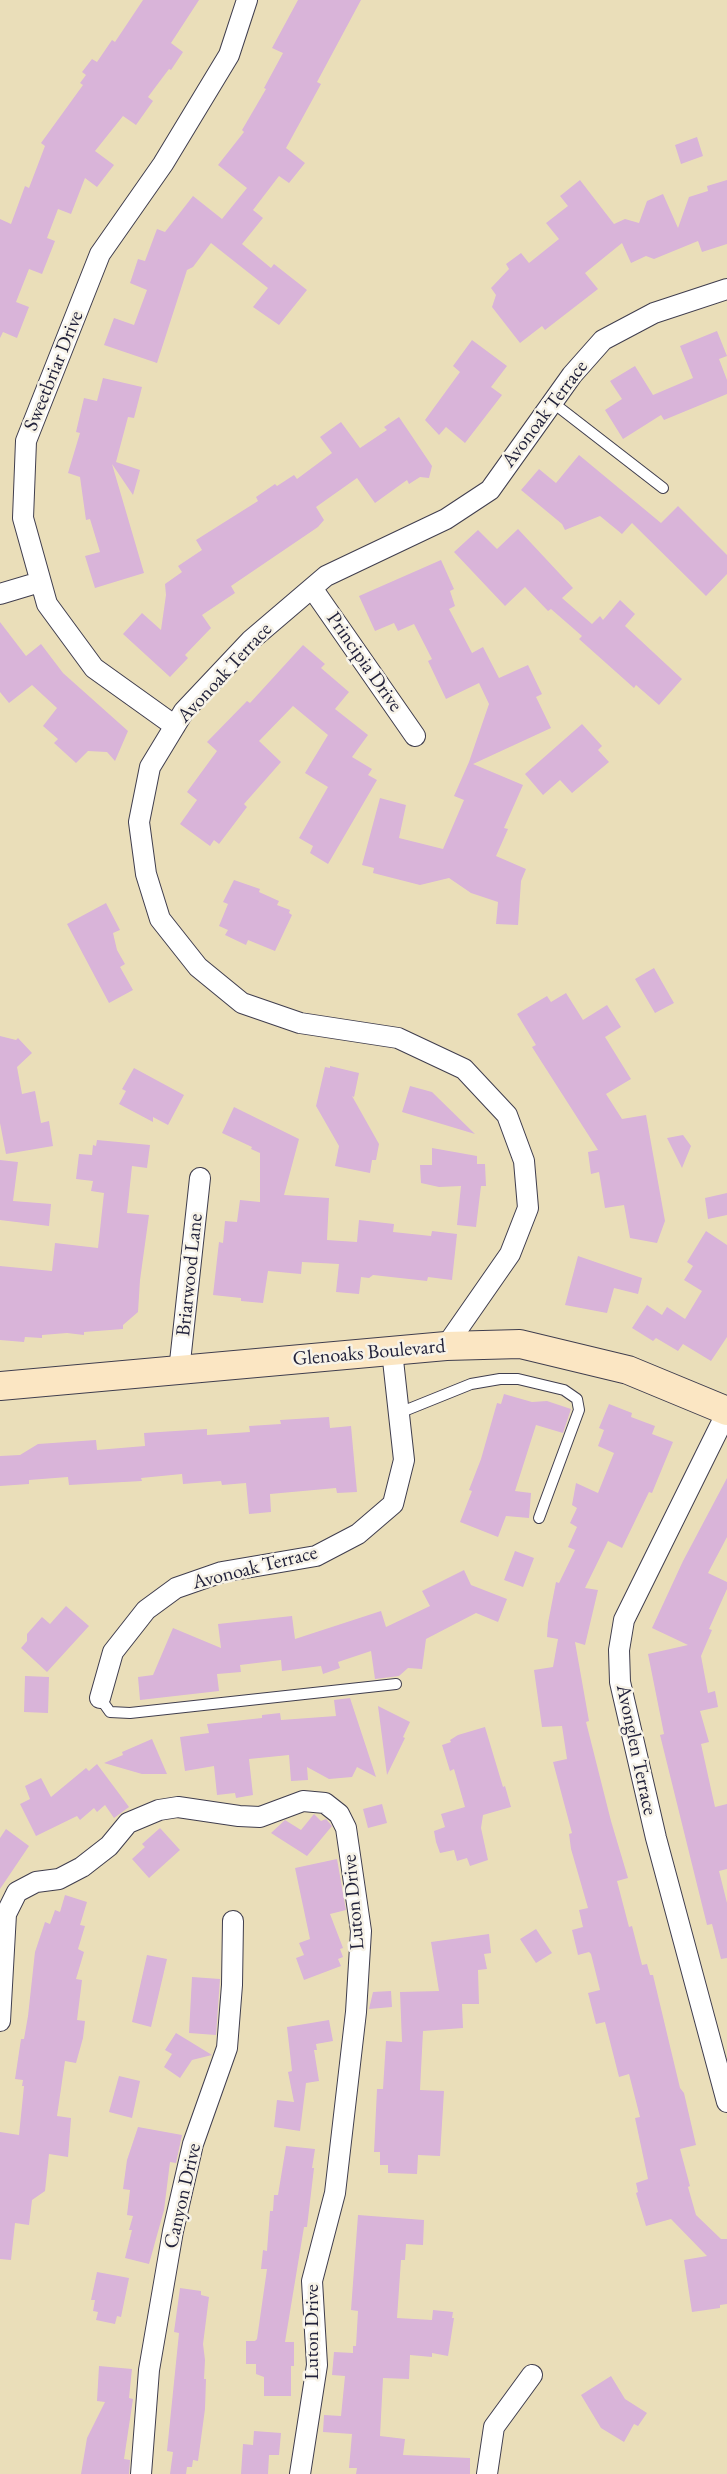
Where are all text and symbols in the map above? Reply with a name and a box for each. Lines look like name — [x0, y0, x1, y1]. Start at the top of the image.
street label: Sweetbriar Drive — [19, 307, 89, 435]
street label: Avonoak Terrace — [497, 356, 593, 472]
street label: Principia Drive — [321, 608, 407, 716]
street label: Avonoak Terrace — [173, 618, 277, 728]
street label: Briarwood Lane — [172, 1213, 208, 1337]
street label: Glenoaks Boulevard — [292, 1334, 446, 1372]
street label: Avonoak Terrace — [190, 1541, 320, 1595]
street label: Avonglen Terrace — [610, 1682, 662, 1818]
street label: Luton Drive — [338, 1853, 370, 1951]
street label: Canyon Drive — [159, 2141, 207, 2251]
street label: Luton Drive — [301, 2284, 325, 2380]

